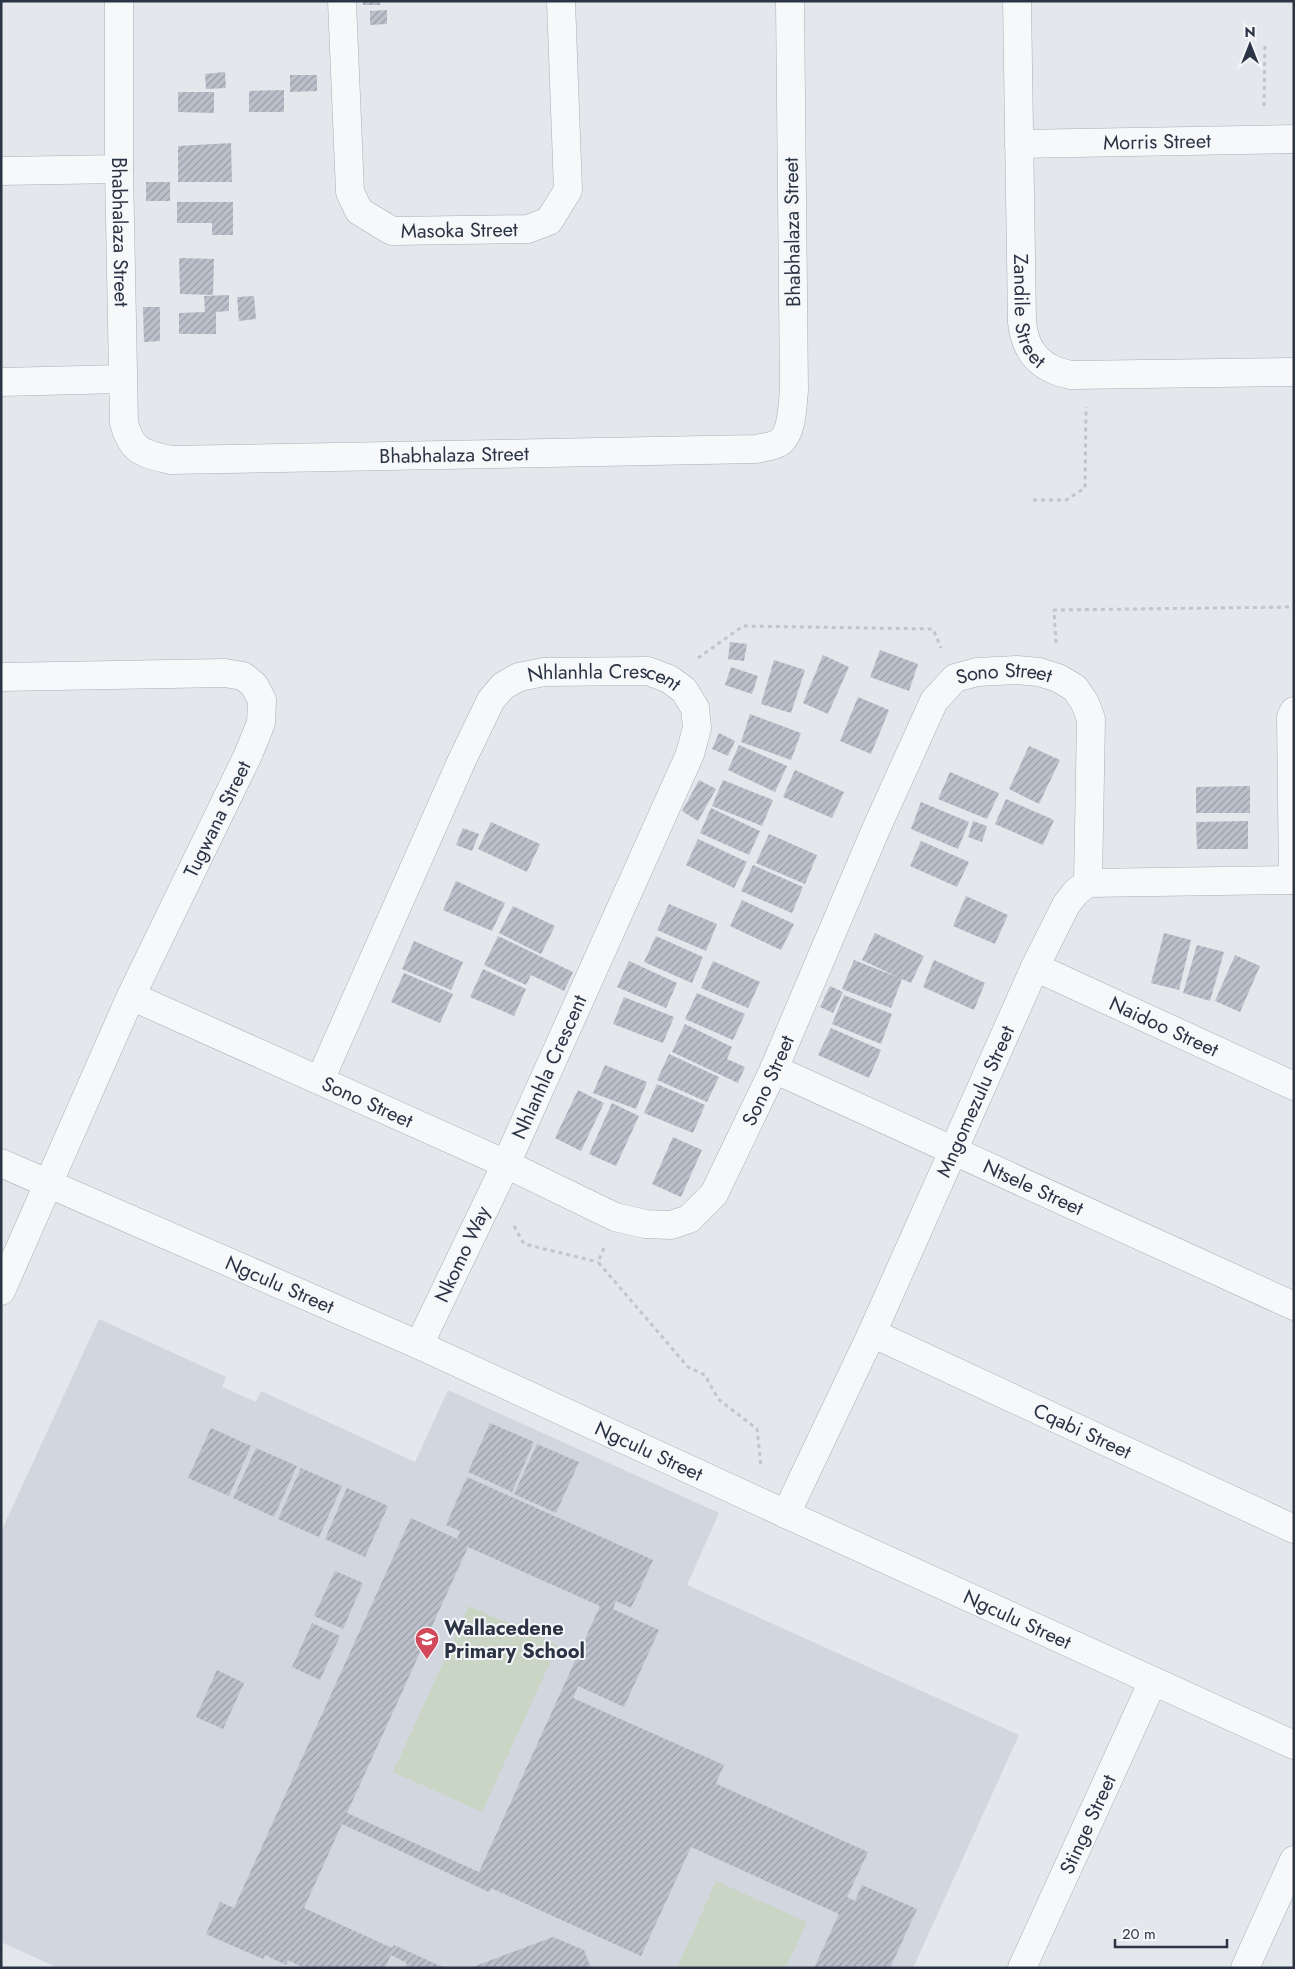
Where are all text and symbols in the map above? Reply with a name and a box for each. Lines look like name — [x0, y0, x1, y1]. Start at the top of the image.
north arrow — [1225, 20, 1275, 70]
text: N — [1244, 22, 1256, 42]
street label: Morris Street — [1103, 127, 1211, 157]
street label: Bhabhalaza Street — [104, 157, 136, 307]
street label: Bhabhalaza Street — [777, 157, 808, 307]
street label: Masoka Street — [400, 215, 518, 246]
street label: Zandile Street — [1006, 254, 1052, 376]
street label: Bhabhalaza Street — [379, 439, 529, 471]
street label: Sono Street — [952, 656, 1056, 692]
street label: Nhlanhla Crescent — [525, 657, 687, 698]
street label: Tugwana Street — [177, 756, 258, 883]
street label: Naidoo Street — [1104, 989, 1223, 1064]
street label: Nhlanhla Crescent — [505, 990, 594, 1144]
street label: Mngomezulu Street — [929, 1021, 1022, 1182]
street label: Sono Street — [735, 1031, 802, 1131]
street label: Sono Street — [317, 1069, 418, 1136]
street label: Ntsele Street — [978, 1152, 1088, 1223]
street label: Nkomo Way — [427, 1201, 498, 1307]
street label: Ngculu Street — [221, 1248, 339, 1321]
street label: Cqabi Street — [1028, 1396, 1136, 1467]
street label: Ngculu Street — [590, 1414, 708, 1489]
street label: Ngculu Street — [958, 1582, 1076, 1657]
place label: Wallacedene Primary School — [444, 1614, 585, 1666]
school or university icon: Wallacedene Primary School — [414, 1626, 440, 1660]
street label: Stinge Street — [1053, 1770, 1124, 1879]
scale bar — [1115, 1916, 1228, 1948]
text: 20 m — [1122, 1923, 1156, 1945]

